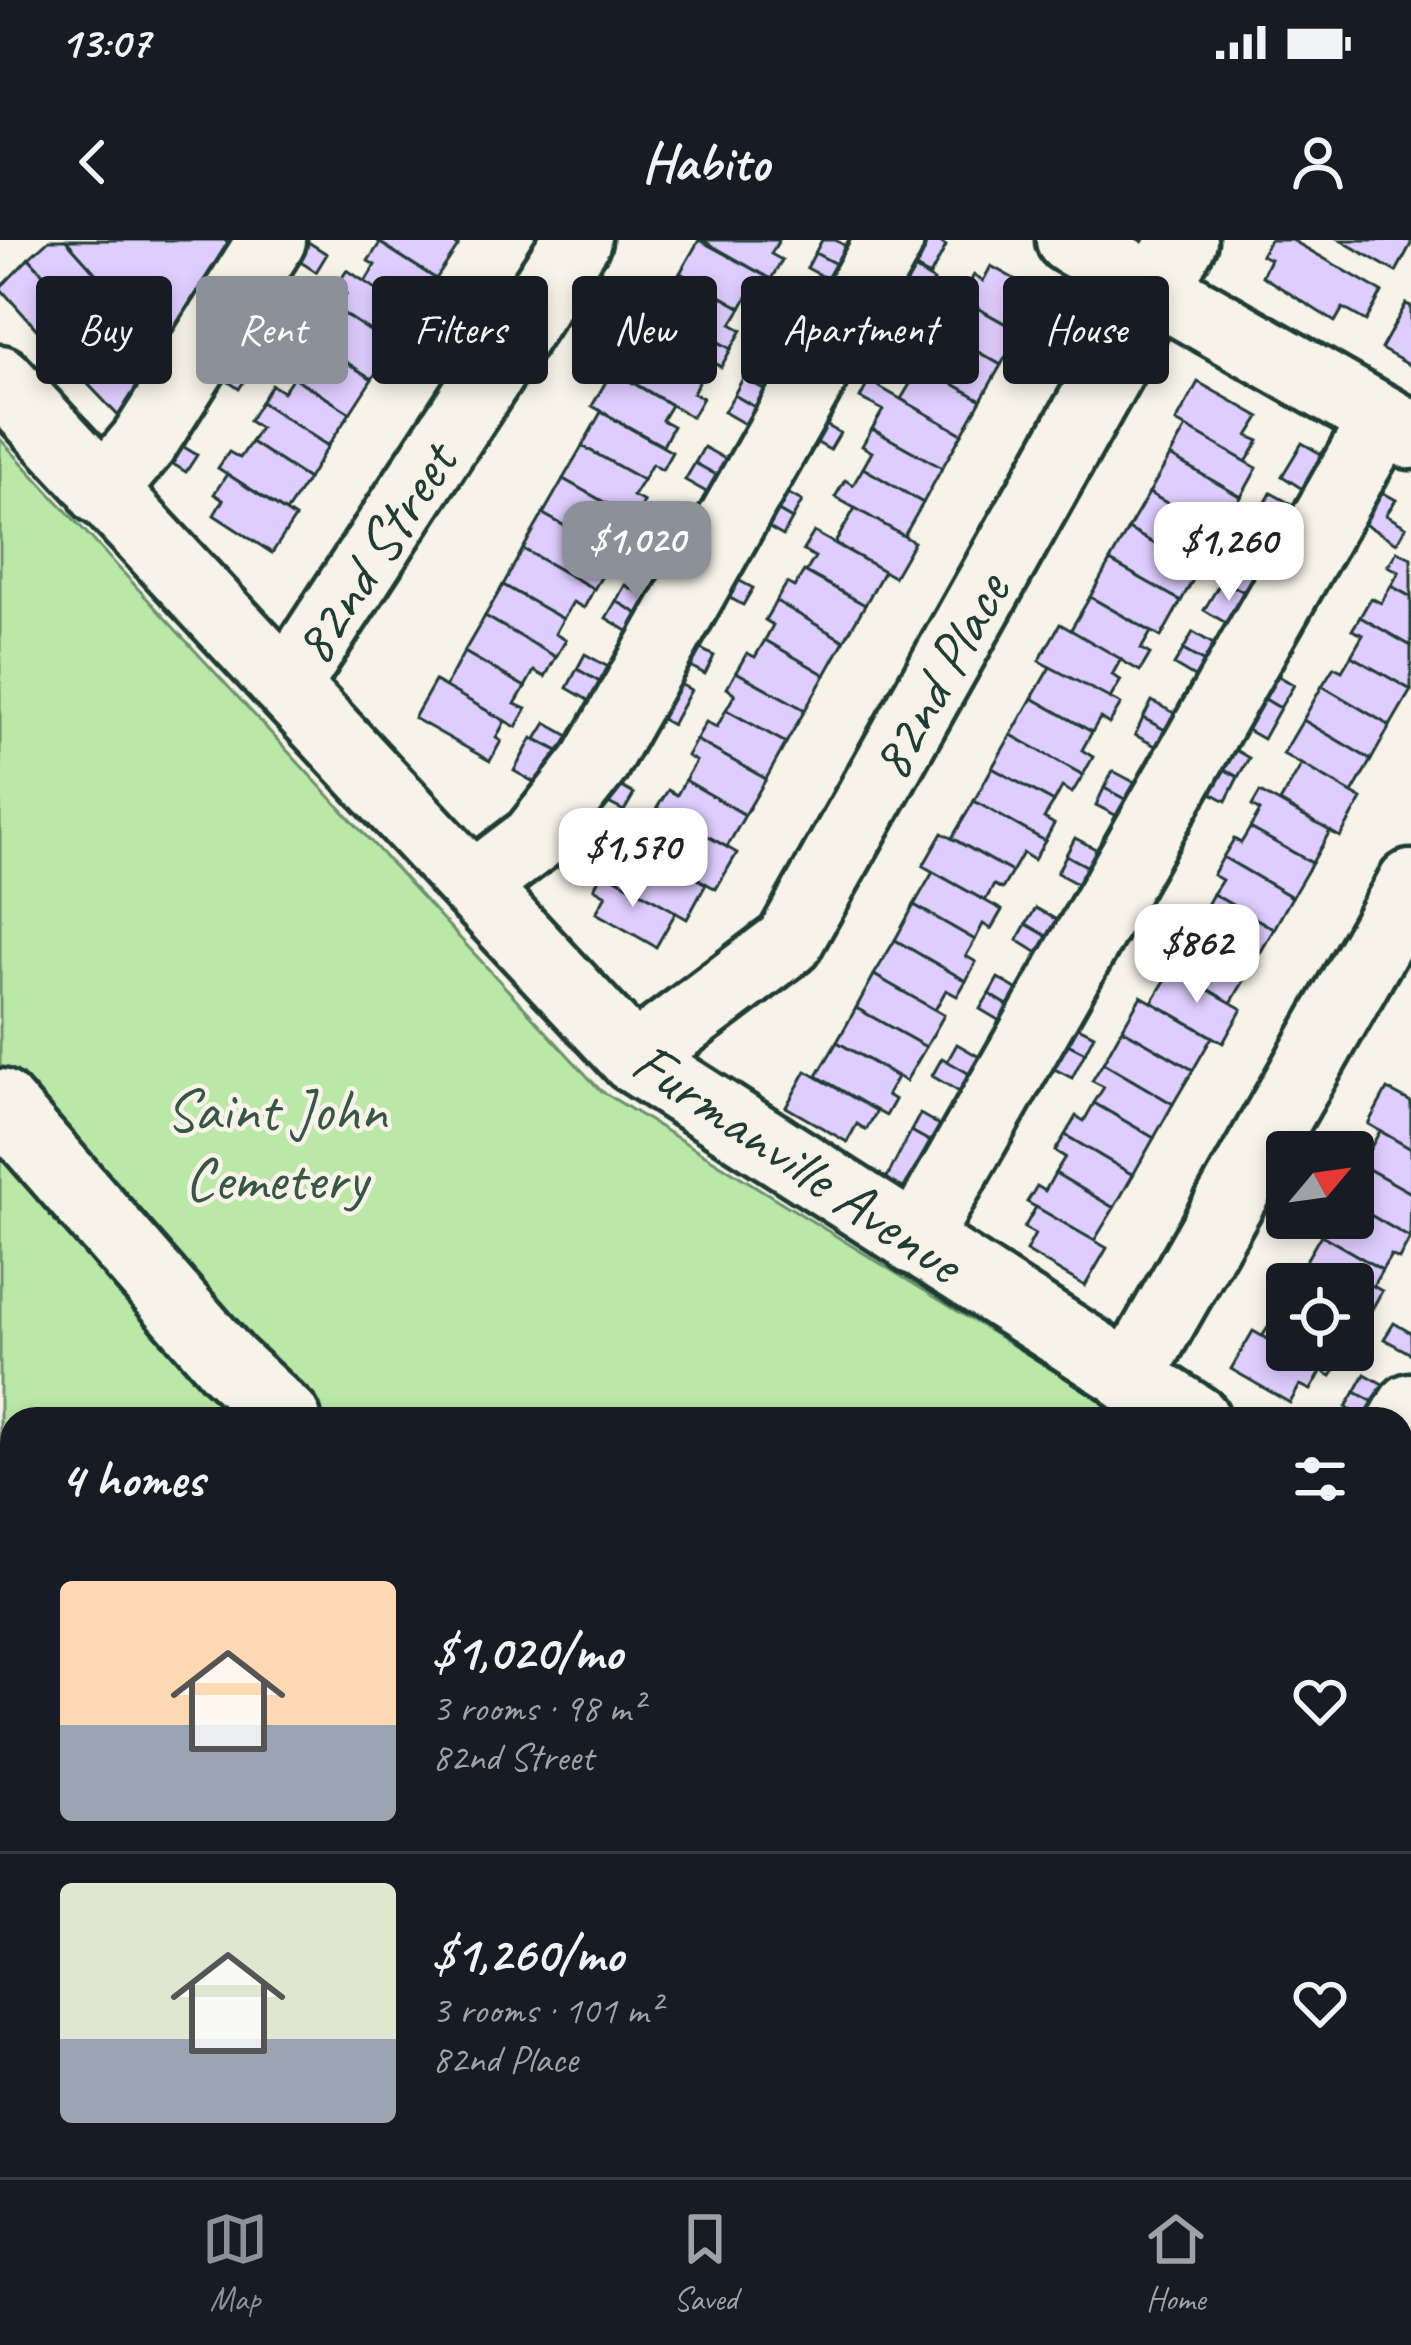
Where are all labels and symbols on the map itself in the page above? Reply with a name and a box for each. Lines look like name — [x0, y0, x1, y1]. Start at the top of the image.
street label: 82nd Street — [274, 424, 476, 678]
pin: $1,020 — [539, 501, 735, 603]
pin: $1,260 — [1131, 502, 1327, 604]
street label: 82nd Place — [851, 557, 1028, 793]
pin: $1,570 — [535, 808, 731, 910]
pin: $862 — [1126, 904, 1268, 1006]
street label: Furmanville Avenue — [618, 1024, 981, 1303]
park label: Saint John Cemetery — [165, 1072, 389, 1217]
north arrow — [1266, 1131, 1374, 1239]

